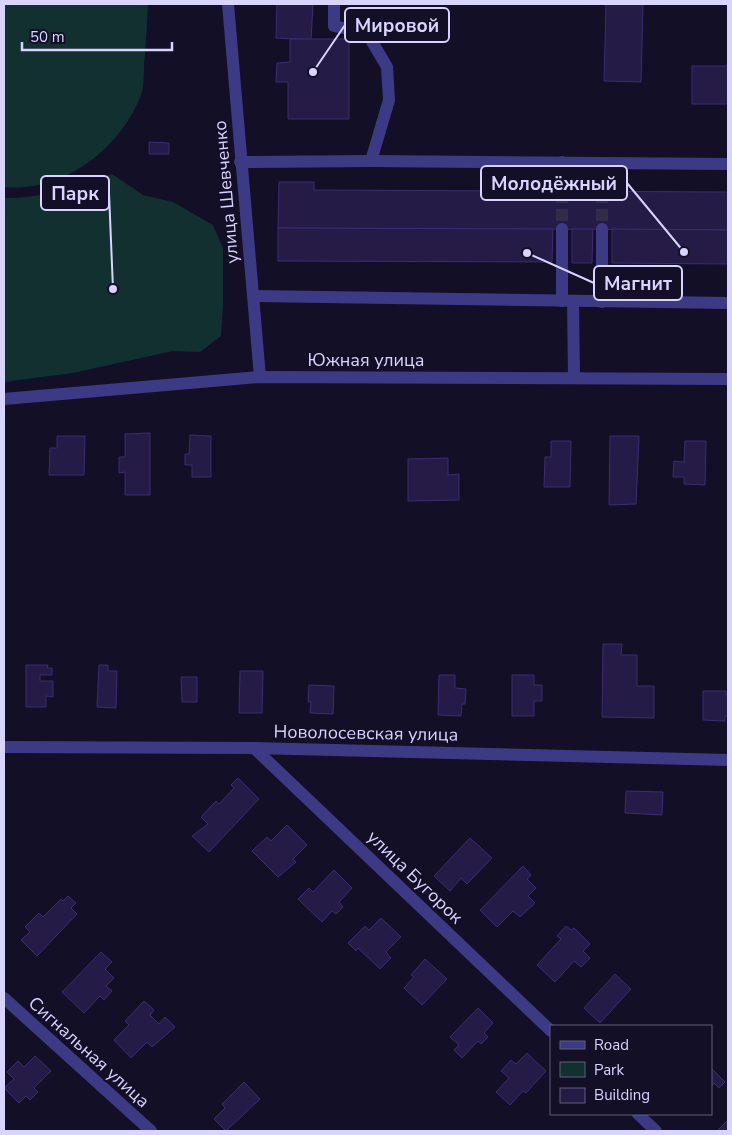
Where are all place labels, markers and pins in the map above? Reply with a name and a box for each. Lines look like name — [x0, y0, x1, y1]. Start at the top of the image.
callout: Мировой — [345, 8, 449, 42]
callout: Молодёжный — [481, 166, 627, 200]
callout: Парк — [41, 176, 109, 210]
callout: Магнит — [594, 266, 682, 300]

